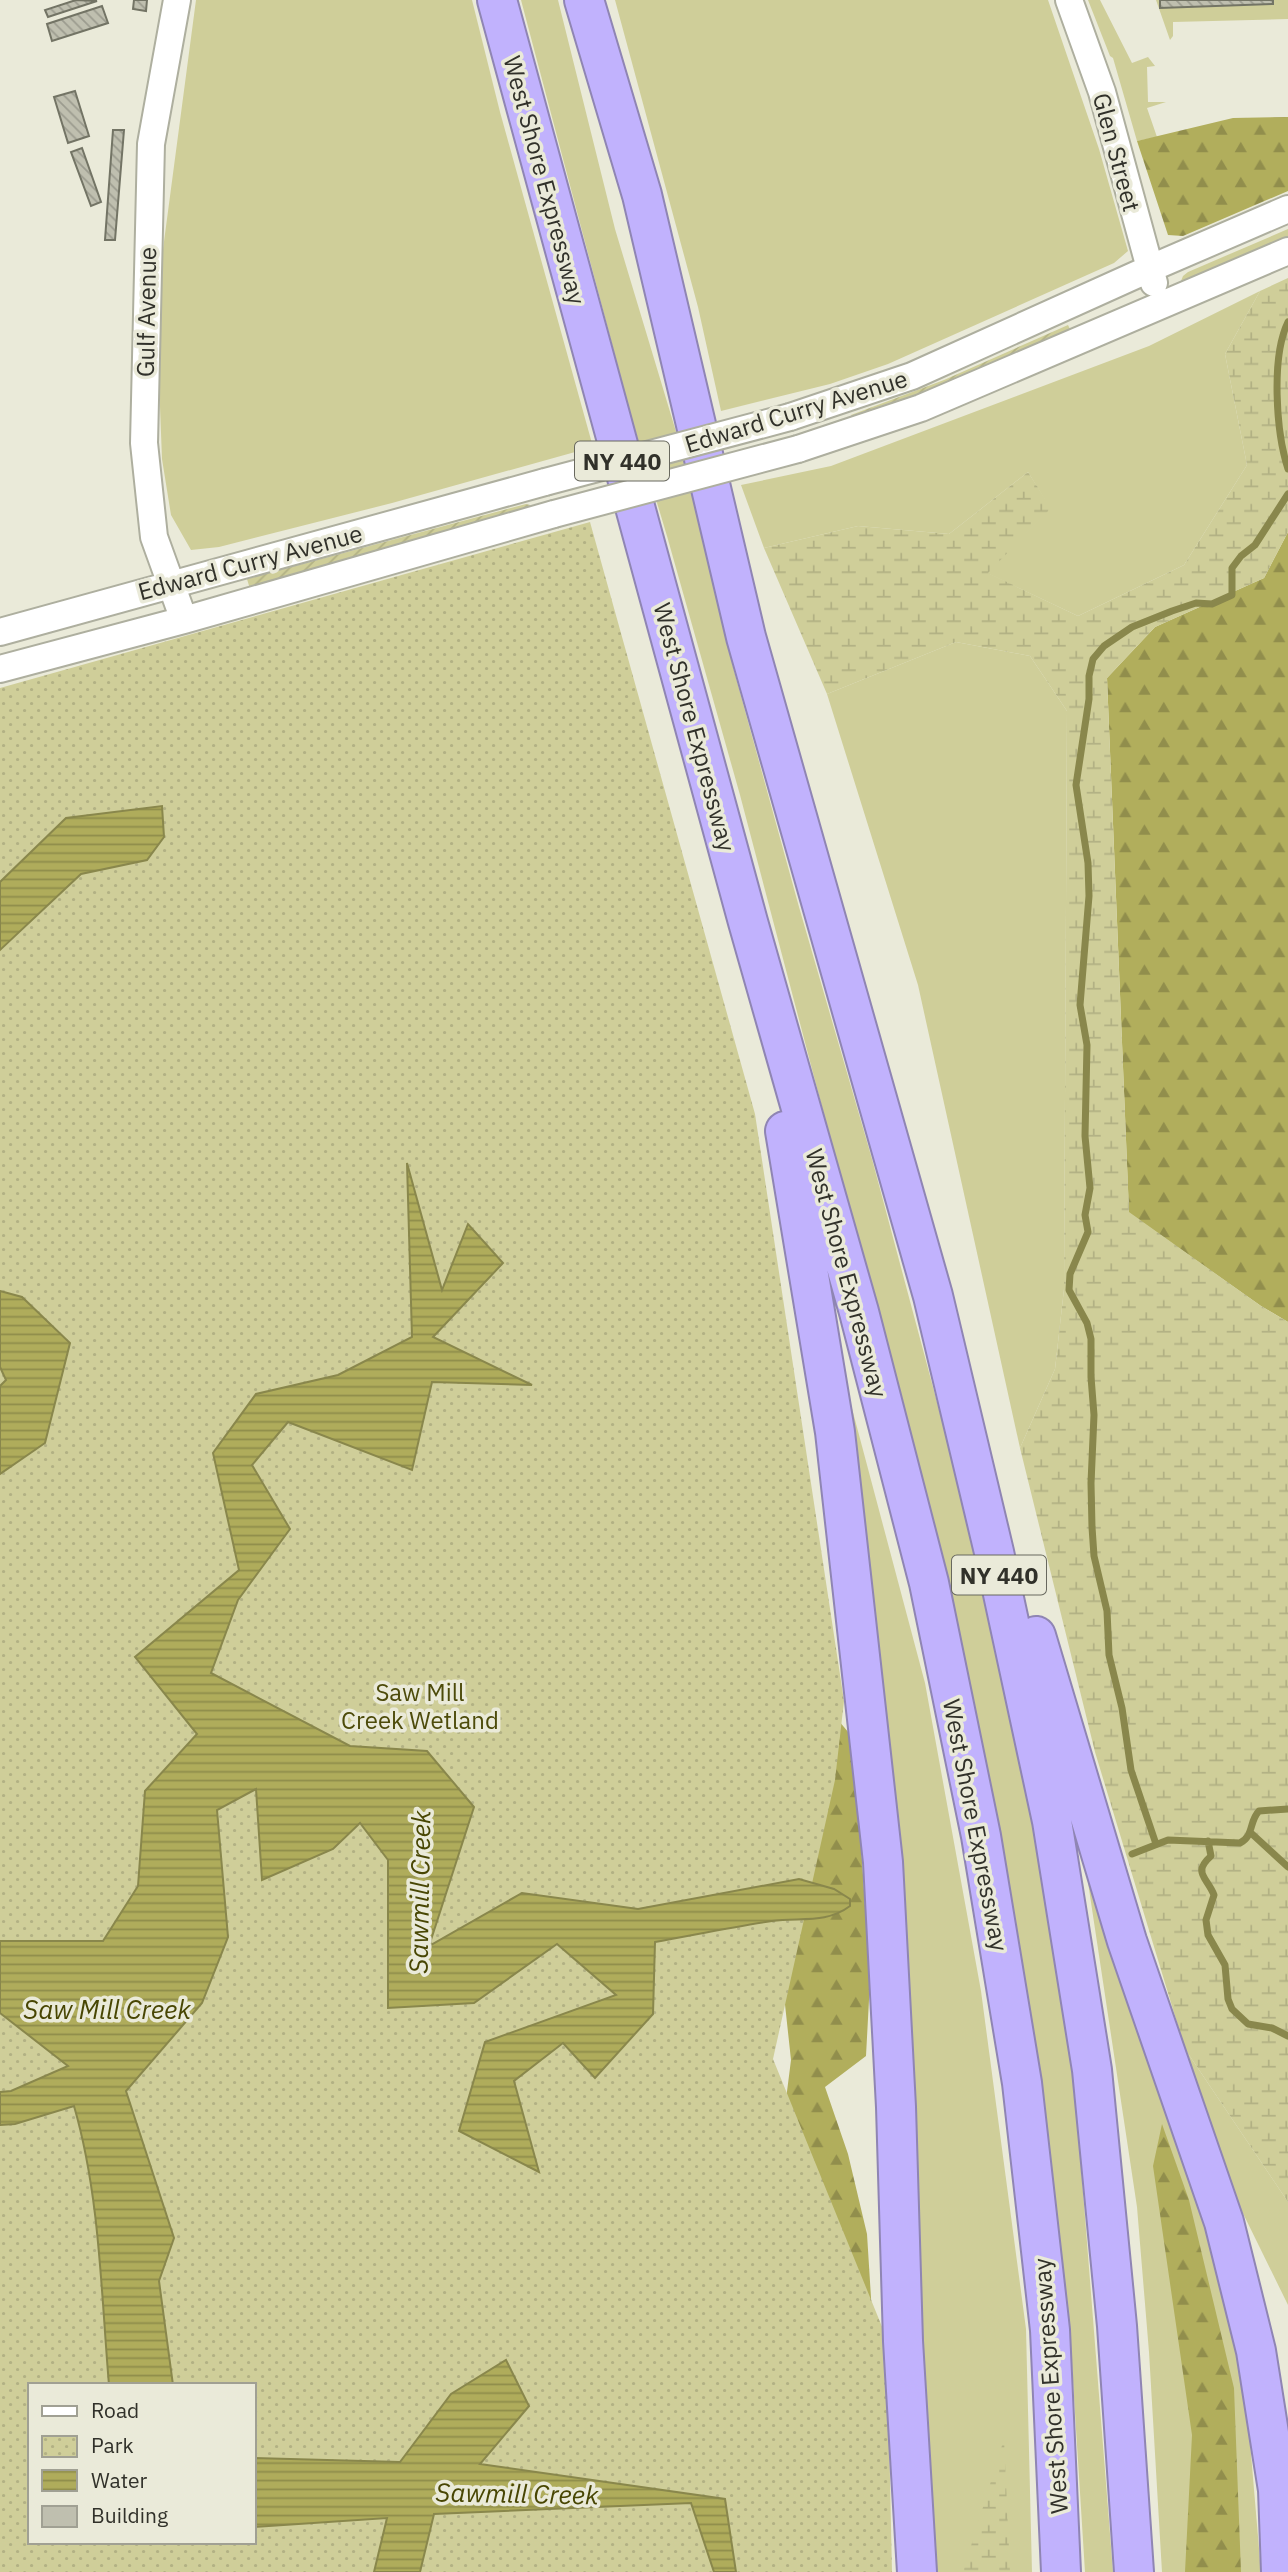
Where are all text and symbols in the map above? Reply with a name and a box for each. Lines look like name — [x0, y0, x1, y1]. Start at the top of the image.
street label: West Shore Expressway — [496, 52, 594, 308]
street label: Glen Street — [1086, 89, 1148, 215]
street label: Gulf Avenue — [129, 247, 163, 377]
street label: Edward Curry Avenue — [681, 362, 911, 460]
road number: NY 440 — [575, 442, 669, 481]
street label: Edward Curry Avenue — [134, 517, 366, 607]
street label: West Shore Expressway — [646, 599, 744, 855]
street label: West Shore Expressway — [798, 1145, 896, 1401]
road number: NY 440 — [952, 1556, 1046, 1594]
park label: Saw Mill Creek Wetland — [341, 1676, 499, 1736]
street label: West Shore Expressway — [936, 1696, 1016, 1954]
water label: Sawmill Creek — [401, 1810, 437, 1974]
water label: Saw Mill Creek — [23, 1992, 191, 2026]
street label: West Shore Expressway — [1025, 2257, 1075, 2515]
legend — [28, 2383, 256, 2544]
text: Road — [91, 2396, 139, 2424]
text: Park — [91, 2431, 134, 2459]
text: Water — [91, 2466, 148, 2494]
water label: Sawmill Creek — [435, 2475, 599, 2511]
text: Building — [91, 2501, 168, 2529]

